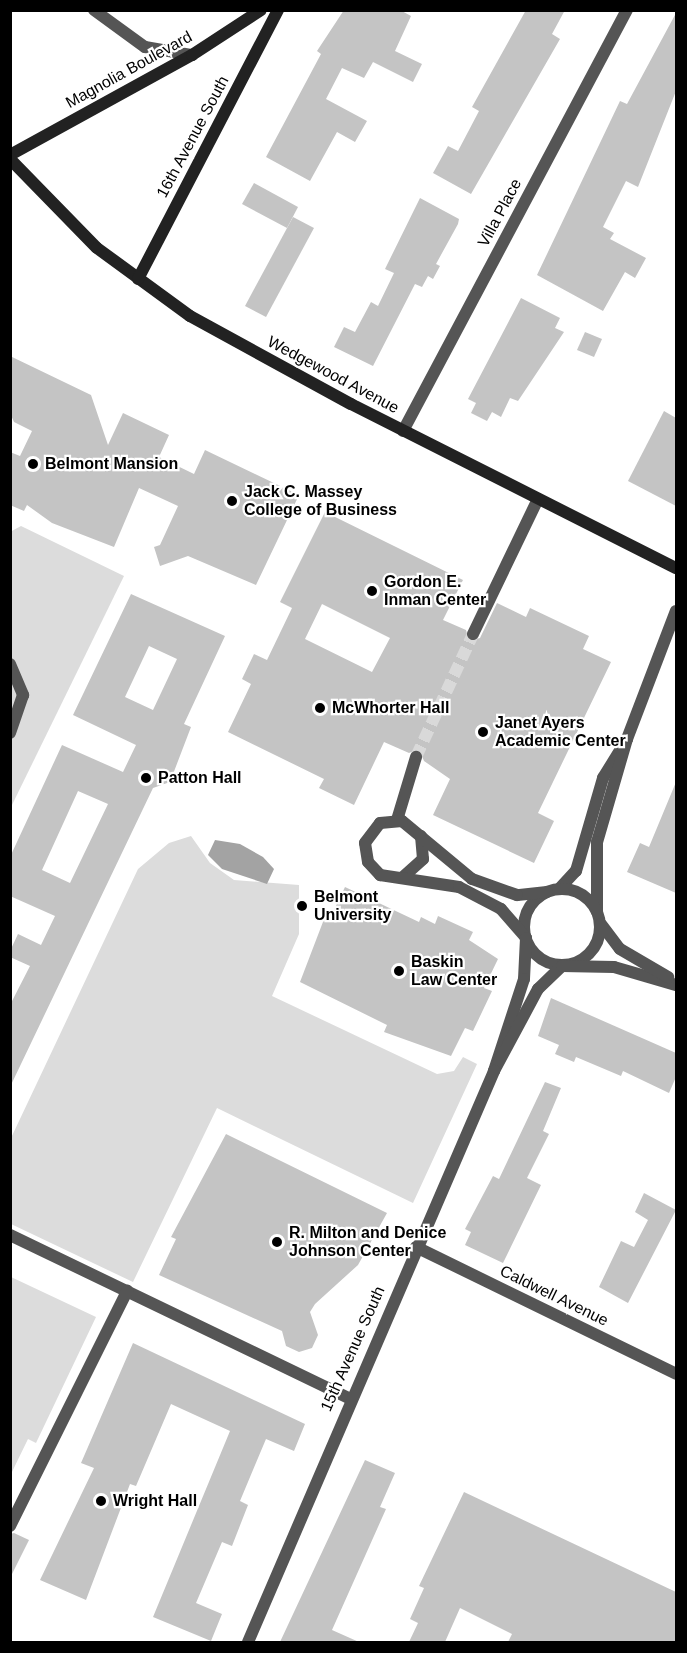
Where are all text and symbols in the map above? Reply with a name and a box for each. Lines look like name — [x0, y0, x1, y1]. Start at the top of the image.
street label: Magnolia Boulevard — [63, 27, 195, 113]
street label: 16th Avenue South — [153, 73, 233, 201]
street label: Villa Place — [474, 176, 526, 250]
street label: Wedgewood Avenue — [264, 332, 402, 418]
place label: Belmont Mansion — [45, 454, 178, 474]
marker: Belmont Mansion — [26, 457, 40, 471]
place label: Jack C. Massey College of Business — [244, 482, 397, 520]
marker: Jack C. Massey College of Business — [225, 494, 239, 508]
place label: Gordon E. Inman Center — [384, 572, 486, 610]
marker: Gordon E. Inman Center — [365, 584, 379, 598]
place label: McWhorter Hall — [332, 698, 449, 718]
marker: McWhorter Hall — [313, 701, 327, 715]
place label: Janet Ayers Academic Center — [495, 713, 626, 751]
marker: Janet Ayers Academic Center — [476, 725, 490, 739]
place label: Patton Hall — [158, 768, 242, 788]
marker: Patton Hall — [139, 771, 153, 785]
place label: Belmont University — [314, 887, 391, 925]
marker: Belmont University — [295, 899, 309, 913]
place label: Baskin Law Center — [411, 952, 497, 990]
marker: Baskin Law Center — [392, 964, 406, 978]
place label: R. Milton and Denice Johnson Center — [289, 1223, 446, 1261]
marker: R. Milton and Denice Johnson Center — [270, 1235, 284, 1249]
street label: Caldwell Avenue — [496, 1261, 612, 1331]
street label: 15th Avenue South — [317, 1283, 389, 1415]
place label: Wright Hall — [113, 1491, 197, 1511]
marker: Wright Hall — [94, 1494, 108, 1508]

